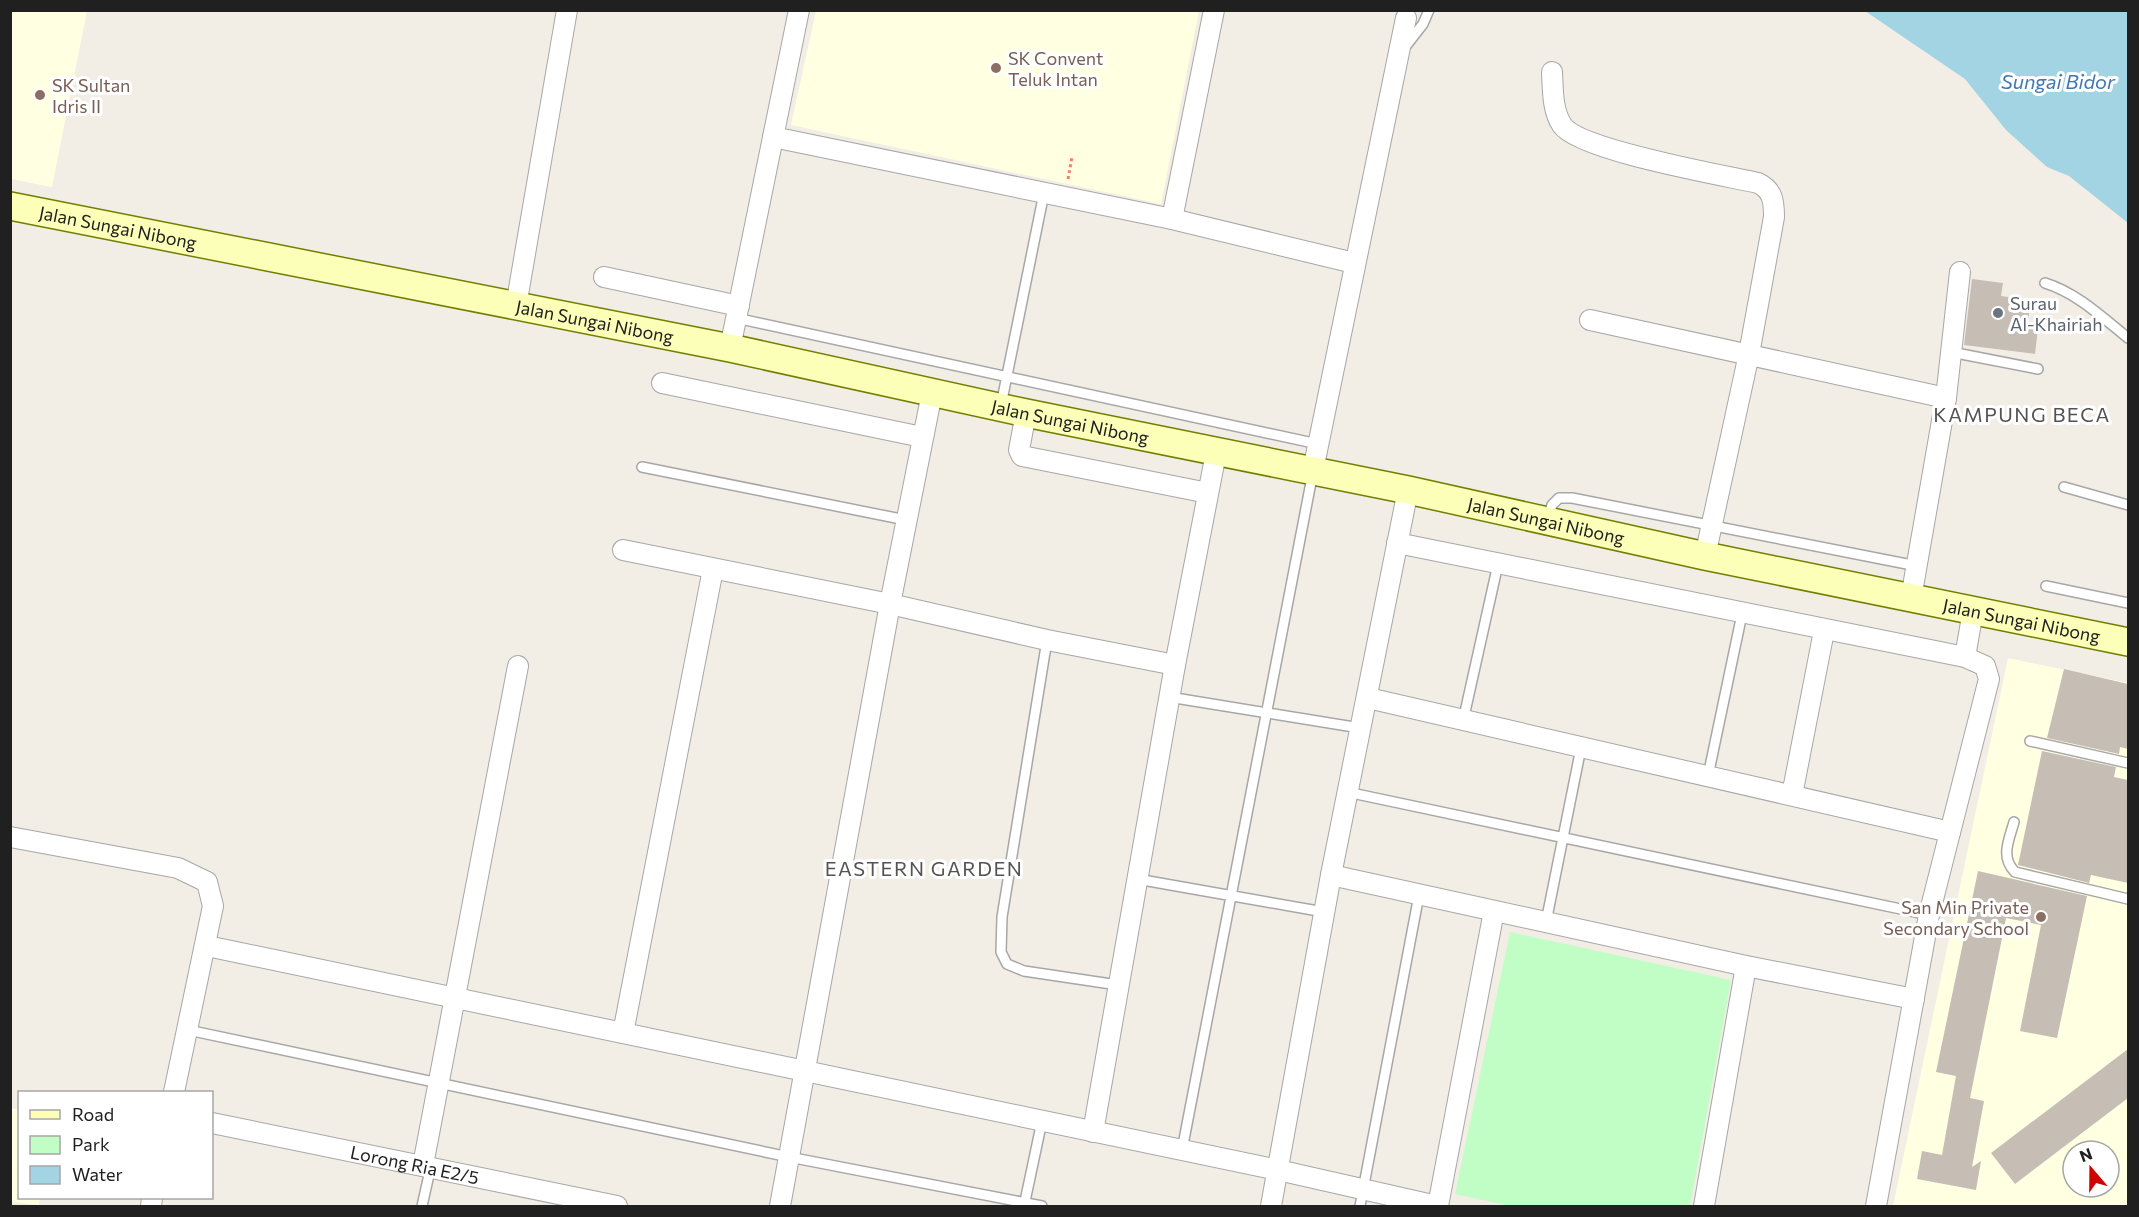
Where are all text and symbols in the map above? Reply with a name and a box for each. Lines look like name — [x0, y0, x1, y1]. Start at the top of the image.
place label: SK Convent Teluk Intan — [1008, 47, 1103, 90]
marker: SK Convent Teluk Intan — [989, 61, 1003, 75]
water label: Sungai Bidor — [2001, 69, 2116, 93]
place label: SK Sultan Idris II — [52, 74, 130, 117]
marker: SK Sultan Idris II — [33, 88, 47, 102]
street label: Jalan Sungai Nibong — [37, 201, 199, 254]
place label: Surau Al-Khairiah — [2010, 292, 2103, 335]
street label: Jalan Sungai Nibong — [514, 295, 676, 348]
marker: Surau Al-Khairiah — [1991, 306, 2005, 320]
street label: Jalan Sungai Nibong — [989, 395, 1151, 449]
district label: KAMPUNG BECA — [1933, 402, 2111, 426]
street label: Jalan Sungai Nibong — [1465, 493, 1627, 549]
street label: Jalan Sungai Nibong — [1941, 594, 2103, 647]
district label: EASTERN GARDEN — [825, 856, 1023, 880]
place label: San Min Private Secondary School — [1883, 896, 2029, 939]
marker: San Min Private Secondary School — [2034, 910, 2048, 924]
legend — [18, 1091, 213, 1199]
text: Road — [72, 1103, 114, 1125]
text: Park — [72, 1133, 110, 1155]
north arrow — [2061, 1139, 2121, 1199]
street label: Lorong Ria E2/5 — [348, 1141, 481, 1188]
text: N — [2077, 1143, 2095, 1165]
text: Water — [72, 1163, 123, 1185]

